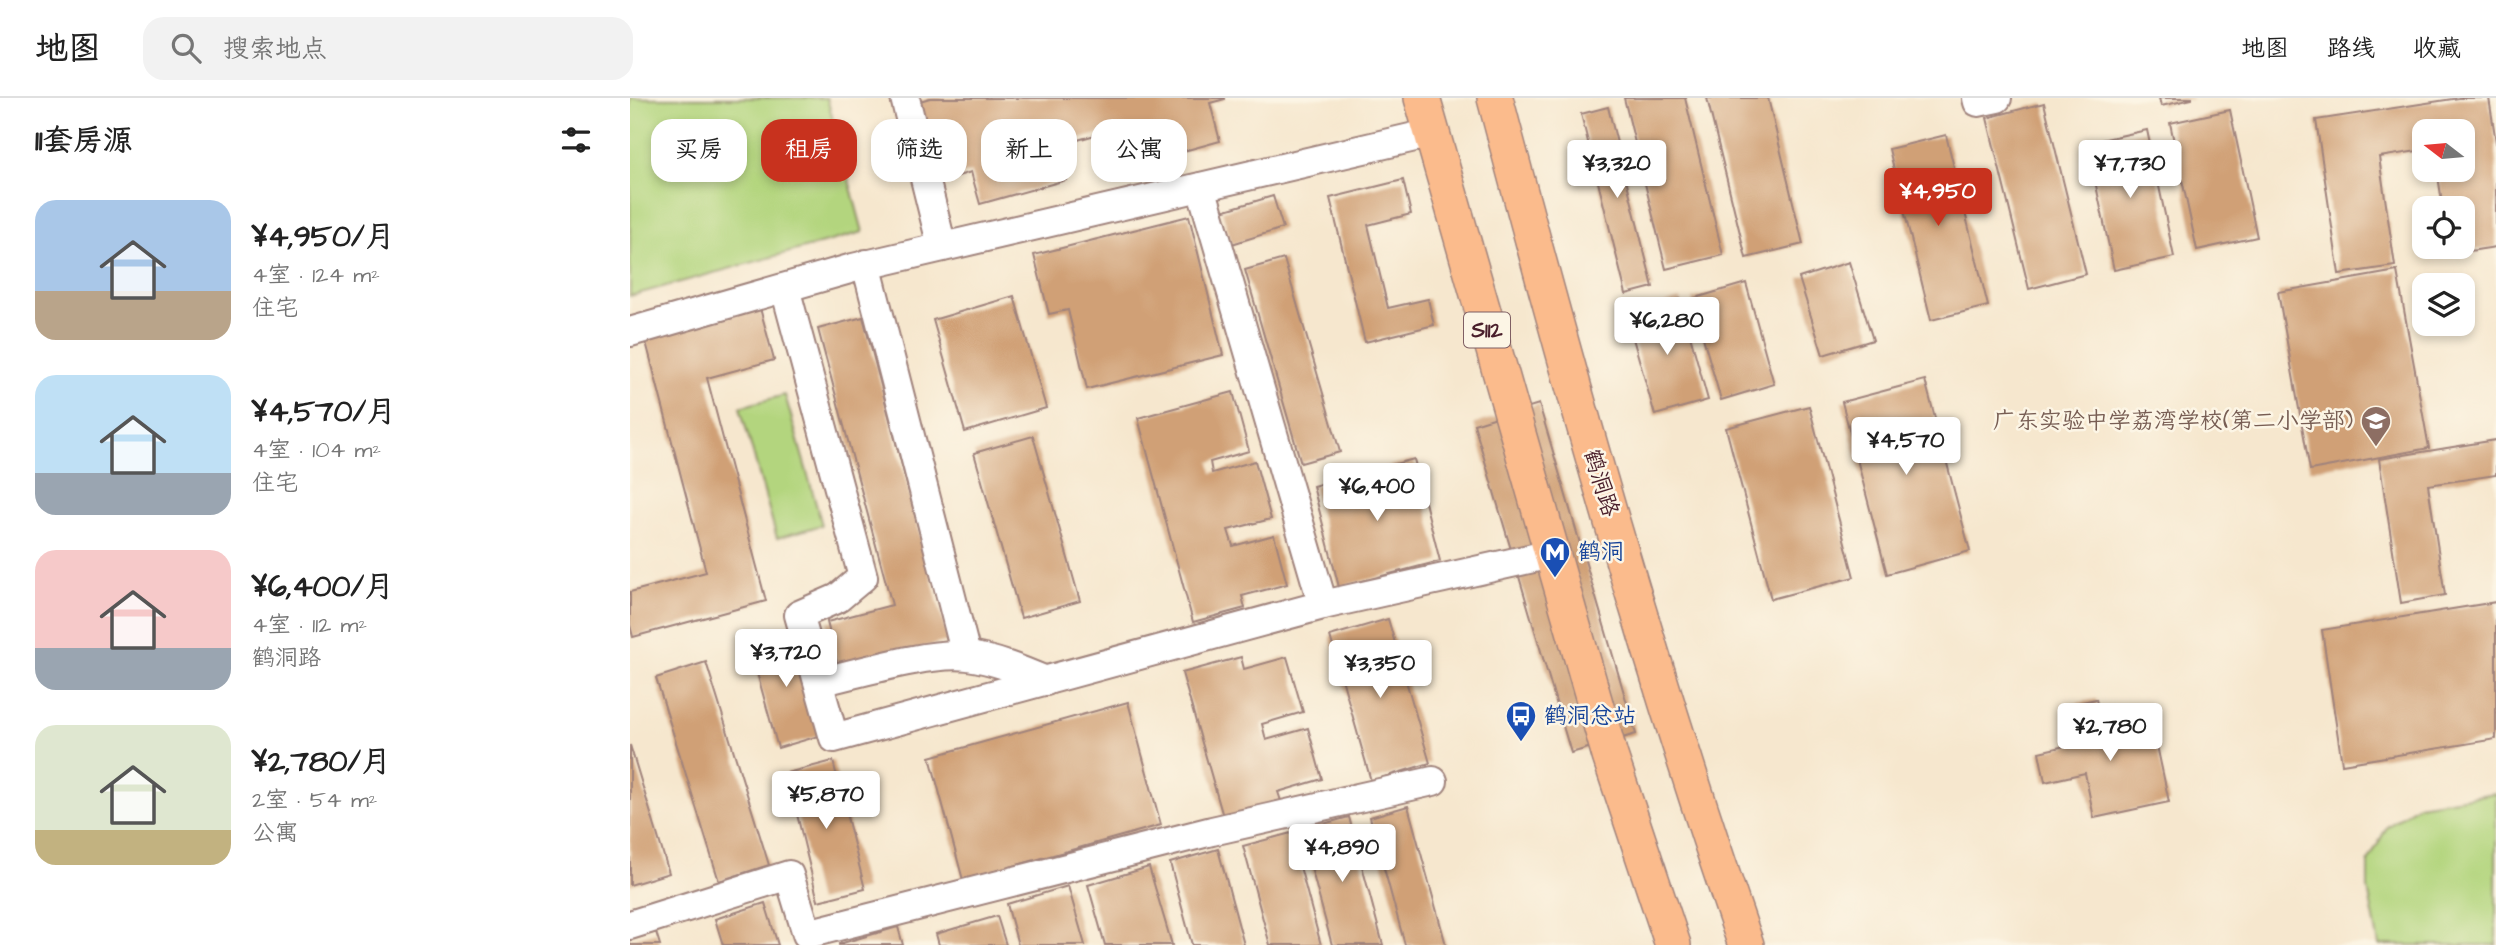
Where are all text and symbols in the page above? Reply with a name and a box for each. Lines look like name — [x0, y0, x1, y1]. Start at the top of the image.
search box — [143, 17, 633, 80]
text: 地图 — [35, 26, 101, 72]
icon: search — [167, 29, 205, 67]
text: 搜索地点 — [223, 31, 327, 67]
text: 地图 — [2241, 32, 2289, 66]
text: 路线 — [2327, 32, 2375, 66]
text: 收藏 — [2413, 32, 2461, 66]
chip: 买房 — [651, 119, 747, 182]
chip: 租房 — [761, 119, 857, 182]
chip: 筛选 — [871, 119, 967, 182]
chip: 新上 — [981, 119, 1077, 182]
chip: 公寓 — [1091, 119, 1187, 182]
north arrow — [2412, 119, 2474, 182]
map controls — [2412, 119, 2475, 336]
text: 11套房源 — [35, 120, 133, 162]
icon: filters — [557, 121, 595, 159]
pin: ¥3,320 — [1560, 140, 1674, 200]
pin: ¥7,730 — [2073, 140, 2187, 200]
text: ¥3,320 — [1583, 147, 1651, 179]
text: ¥7,730 — [2095, 147, 2165, 179]
pin: ¥4,950 — [1881, 169, 1995, 228]
text: ¥4,950 — [1900, 175, 1976, 207]
button: locate — [2412, 196, 2475, 259]
text: ¥4,950/月 — [252, 216, 395, 258]
icon: home — [91, 228, 175, 312]
text: 4室 · 124 m² — [252, 259, 380, 291]
button: layers — [2412, 273, 2475, 336]
text: 住宅 — [252, 292, 298, 324]
pin: ¥6,280 — [1610, 298, 1724, 357]
text: ¥6,280 — [1630, 304, 1704, 336]
road number: S112 — [1464, 313, 1510, 348]
text: ¥4,570/月 — [252, 391, 396, 433]
icon: home — [91, 403, 175, 487]
school or university icon: 广东实验中学荔湾学校(第二小学部) — [2359, 404, 2393, 448]
place label: 广东实验中学荔湾学校(第二小学部) — [1993, 405, 2353, 437]
pin: ¥4,570 — [1849, 418, 1963, 477]
text: ¥4,570 — [1868, 424, 1944, 456]
text: 4室 · 104 m² — [252, 434, 381, 466]
street label: 鹤洞路 — [1576, 445, 1626, 521]
pin: ¥6,400 — [1320, 464, 1434, 523]
text: 住宅 — [252, 467, 298, 499]
text: ¥6,400 — [1339, 470, 1415, 502]
metro station icon: 鹤洞 — [1538, 535, 1572, 579]
place label: 鹤洞 — [1578, 536, 1624, 568]
text: ¥6,400/月 — [252, 566, 394, 608]
icon: home — [91, 578, 175, 662]
text: 4室 · 112 m² — [252, 609, 367, 641]
pin: ¥3,720 — [729, 630, 843, 689]
text: ¥3,720 — [751, 636, 821, 668]
pin: ¥3,350 — [1323, 640, 1437, 700]
text: 鹤洞路 — [252, 642, 321, 674]
text: ¥3,350 — [1345, 647, 1415, 679]
bus stop icon: 鹤洞总站 — [1504, 699, 1538, 743]
place label: 鹤洞总站 — [1544, 700, 1636, 732]
pin: ¥2,780 — [2053, 704, 2167, 763]
text: ¥2,780 — [2073, 710, 2147, 742]
text: ¥2,780/月 — [252, 741, 391, 783]
icon: home — [91, 753, 175, 837]
pin: ¥5,870 — [769, 772, 883, 831]
text: ¥5,870 — [788, 778, 864, 810]
text: 2室 · 54 m² — [252, 784, 378, 816]
text: 公寓 — [252, 817, 298, 849]
pin: ¥4,890 — [1285, 824, 1399, 884]
text: ¥4,890 — [1305, 831, 1379, 863]

